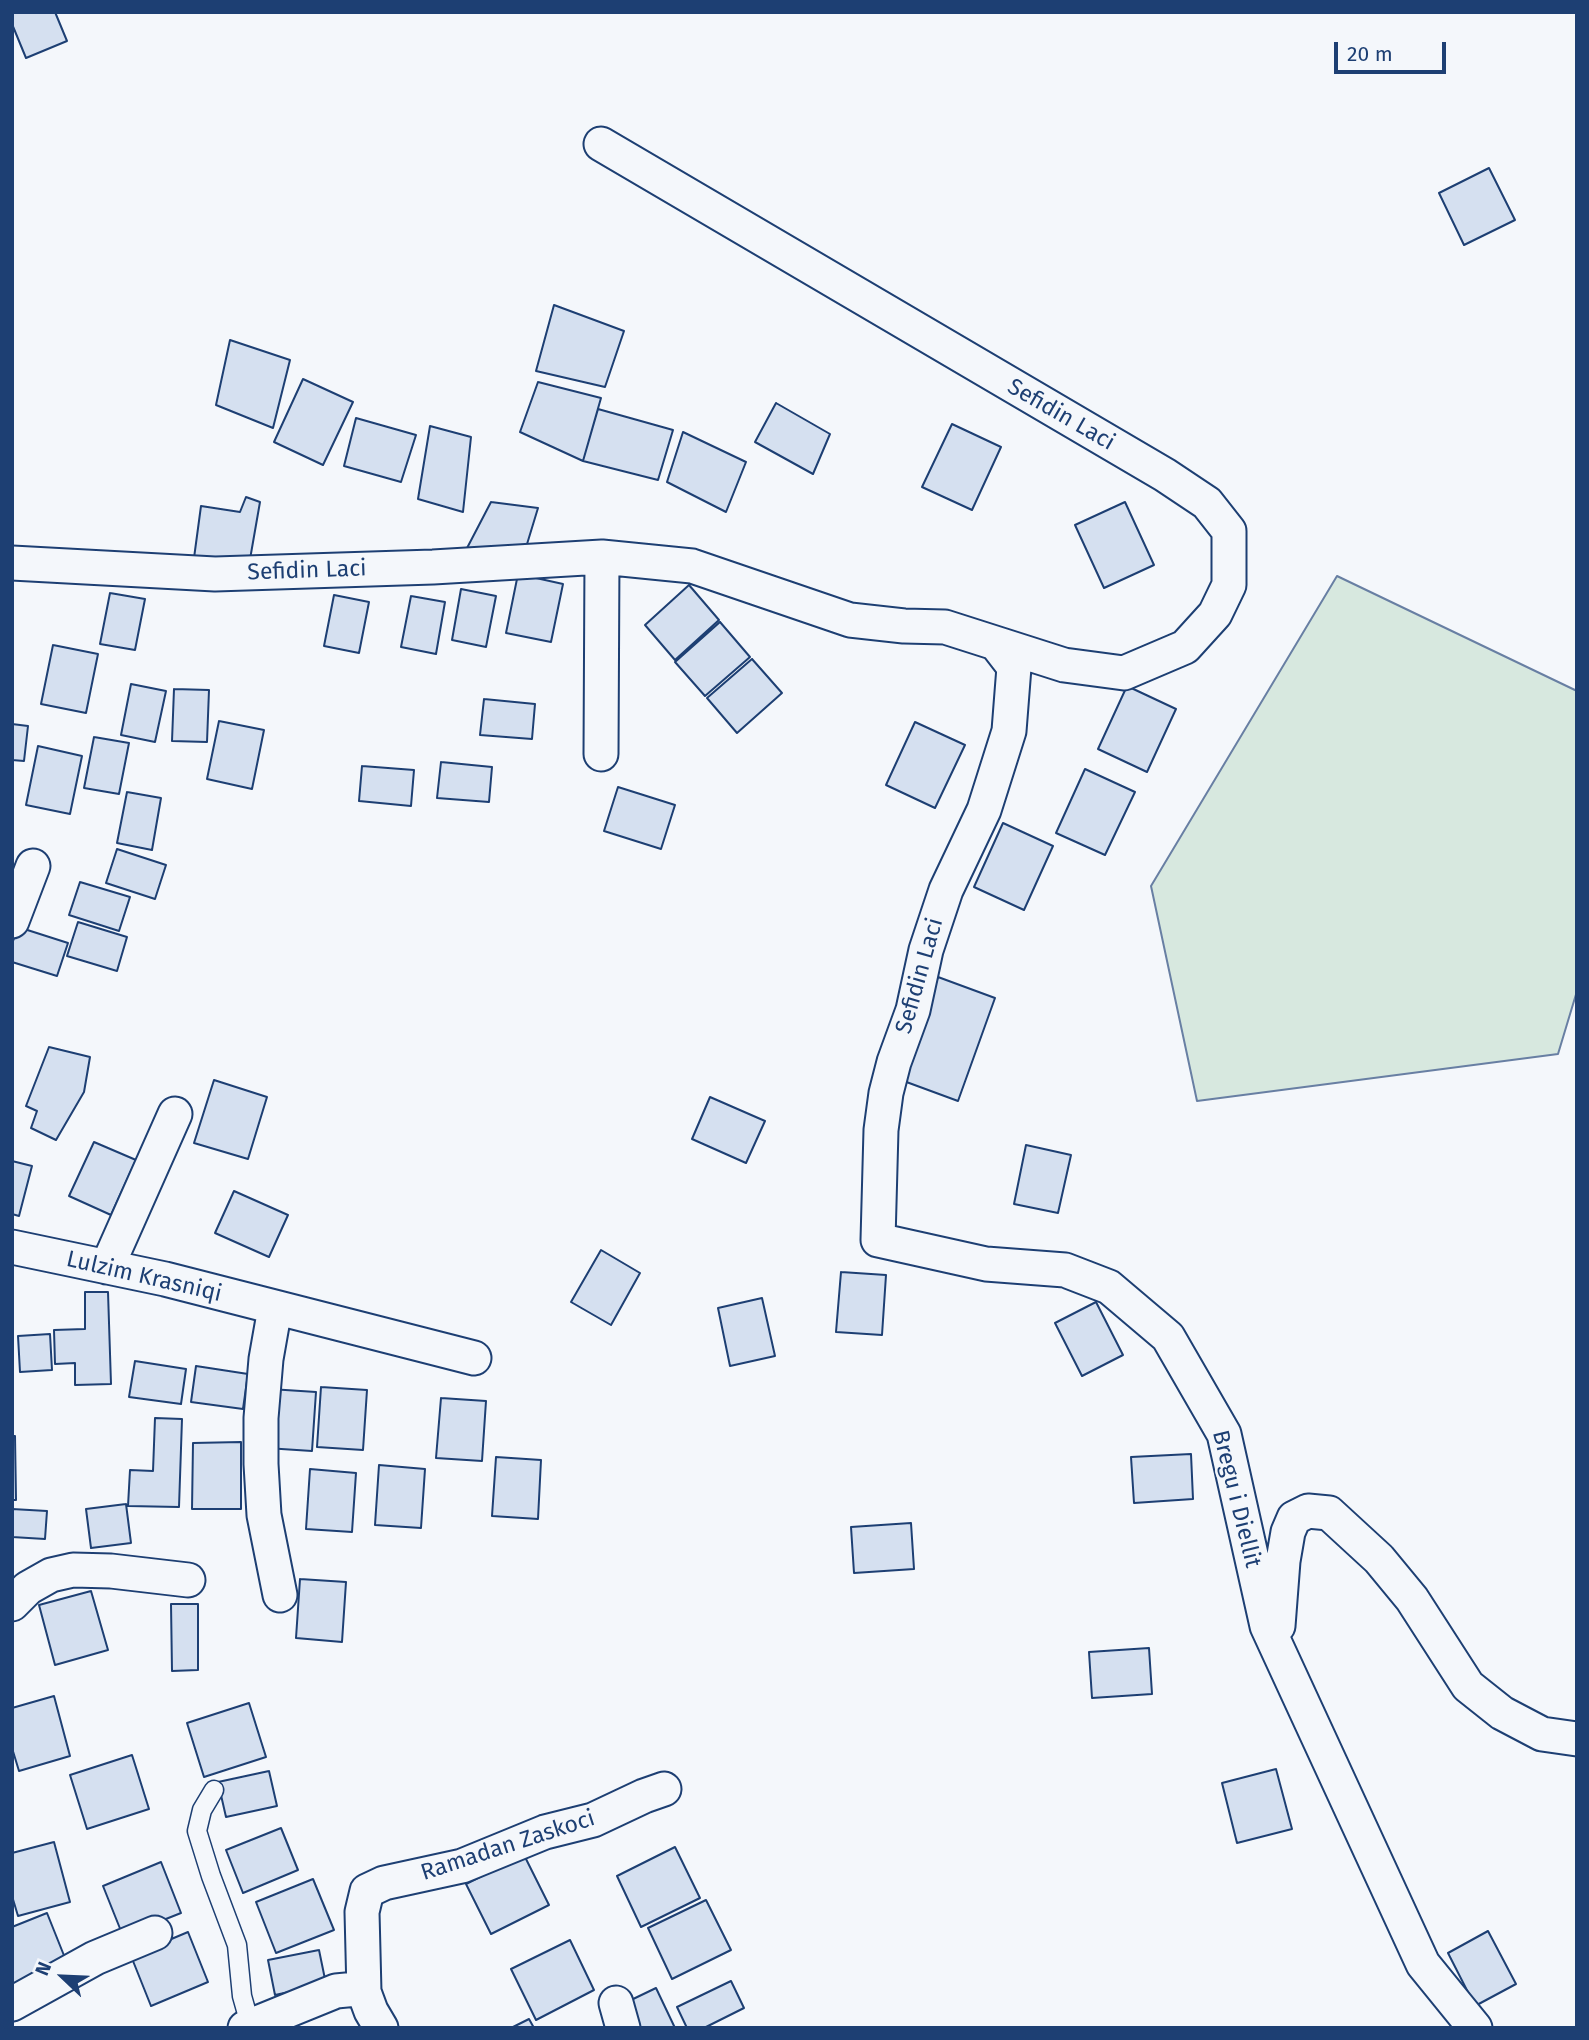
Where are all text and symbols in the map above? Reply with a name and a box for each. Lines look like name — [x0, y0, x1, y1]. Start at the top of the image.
scale bar — [1337, 28, 1449, 72]
text: 20 m — [1347, 41, 1393, 67]
street label: Sefidin Laci — [1002, 373, 1120, 457]
street label: Sefidin Laci — [247, 555, 367, 587]
street label: Sefidin Laci — [890, 915, 950, 1037]
street label: Lulzim Krasniqi — [64, 1246, 224, 1308]
street label: Bregu i Diellit — [1206, 1427, 1266, 1571]
street label: Ramadan Zaskoci — [417, 1805, 599, 1887]
north arrow — [28, 1942, 98, 2012]
text: N — [30, 1958, 56, 1979]

